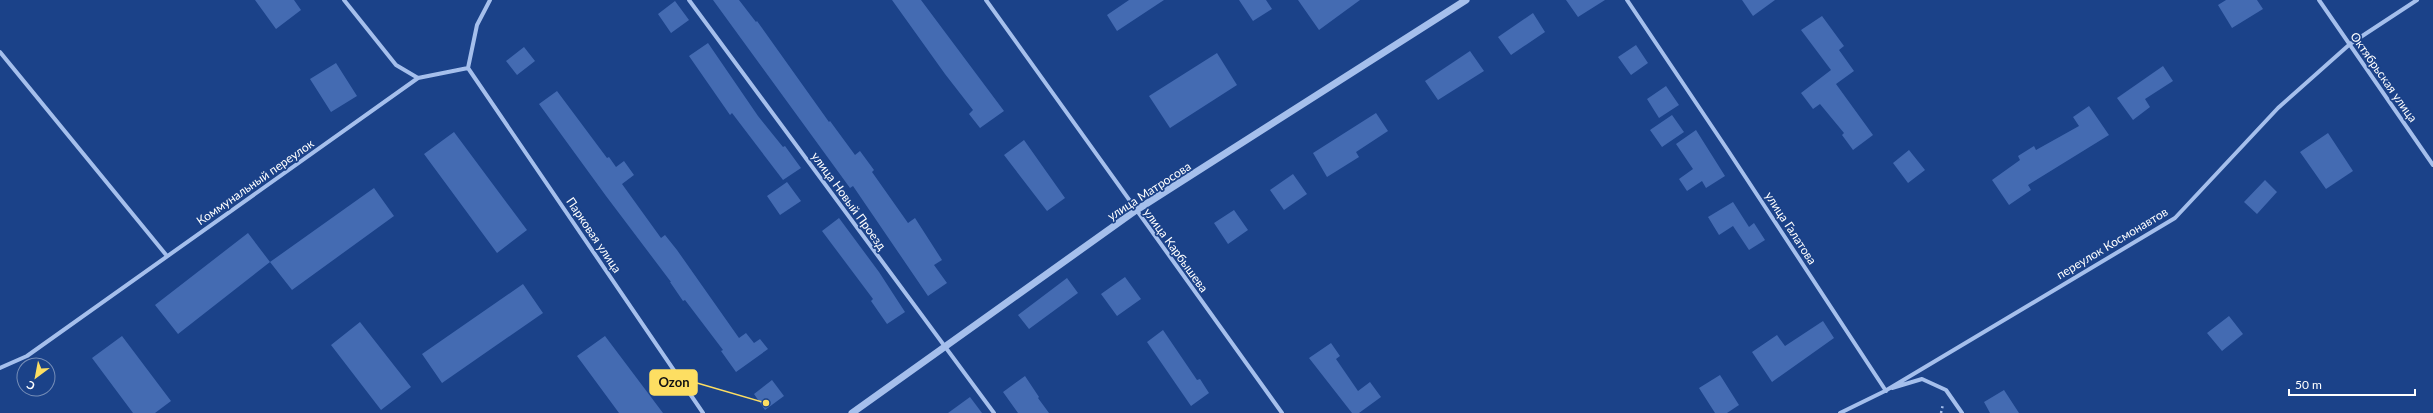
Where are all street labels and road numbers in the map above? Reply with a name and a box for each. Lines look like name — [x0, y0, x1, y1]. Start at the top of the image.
street label: Октябрьская улица — [2347, 29, 2421, 125]
street label: Коммунальный переулок — [193, 135, 317, 228]
street label: улица Новый Проезд — [808, 149, 890, 253]
street label: улица Матросова — [1104, 158, 1194, 224]
street label: улица Галатова — [1762, 189, 1820, 267]
street label: Парковая улица — [563, 194, 625, 276]
street label: переулок Космонавтов — [2054, 204, 2170, 282]
street label: улица Карбышева — [1140, 205, 1212, 295]

